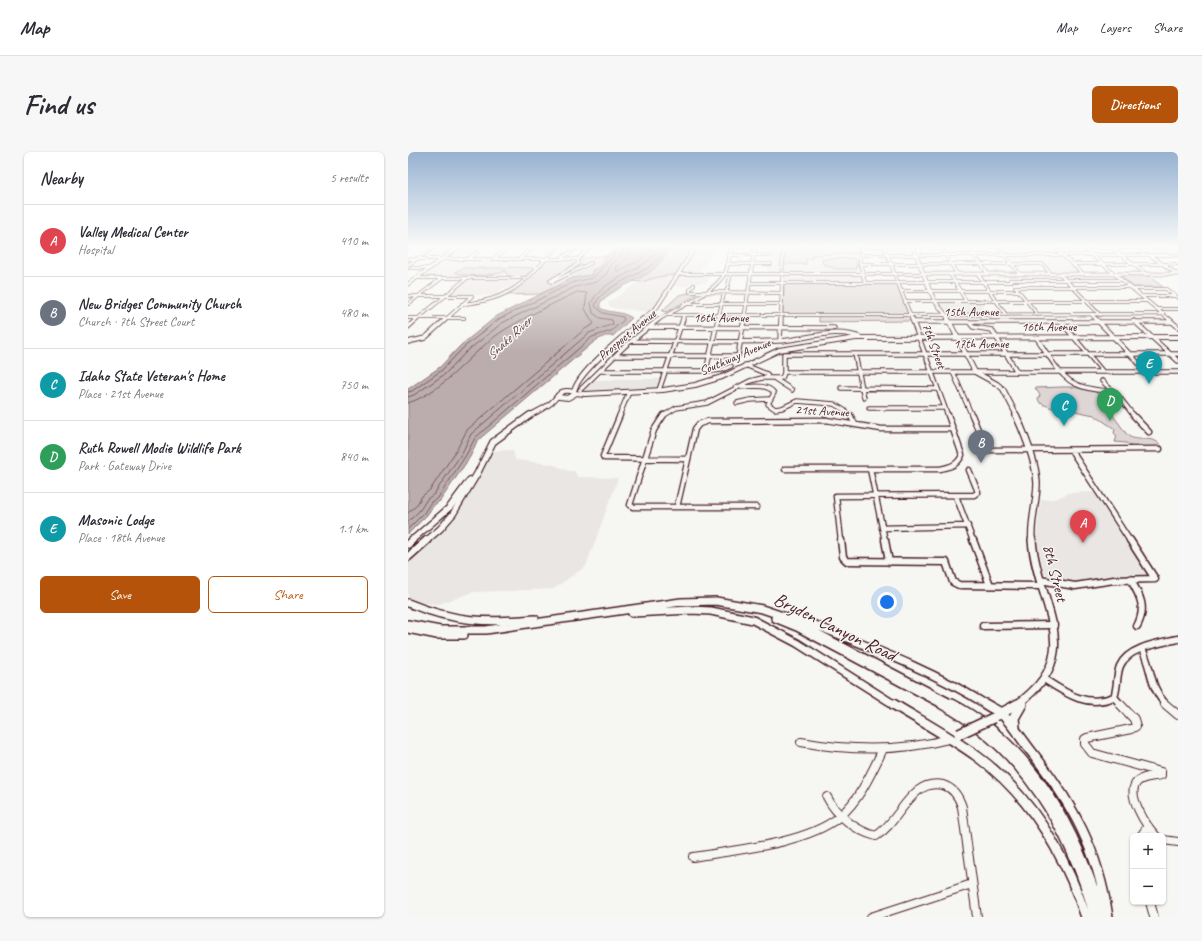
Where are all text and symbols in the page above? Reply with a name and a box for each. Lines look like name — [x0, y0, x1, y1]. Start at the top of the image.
text: Map — [20, 16, 50, 40]
text: Map — [1056, 19, 1078, 36]
text: Layers — [1100, 19, 1131, 36]
text: Share — [1153, 19, 1182, 36]
button: Directions — [1092, 86, 1178, 123]
text: Find us — [24, 87, 94, 122]
text: Nearby — [40, 168, 83, 189]
text: 5 results — [330, 170, 368, 186]
text: Valley Medical Center — [78, 223, 188, 242]
text: A — [50, 233, 56, 249]
text: 410 m — [340, 233, 368, 249]
text: Hospital — [78, 242, 114, 258]
text: New Bridges Community Church — [78, 295, 242, 314]
street label: 15th Avenue — [944, 304, 999, 320]
text: B — [50, 305, 56, 321]
text: 480 m — [340, 305, 368, 321]
street label: Prospect Avenue — [595, 306, 660, 364]
street label: 16th Avenue — [694, 310, 749, 326]
water label: Snake River — [483, 311, 537, 363]
text: Church · 7th Street Court — [78, 314, 194, 330]
street label: 16th Avenue — [1022, 319, 1077, 335]
street label: 7th Street — [918, 321, 950, 373]
street label: Southway Avenue — [697, 335, 774, 379]
street label: 17th Avenue — [954, 336, 1009, 352]
pin: E — [1136, 351, 1162, 384]
text: Idaho State Veteran's Home — [78, 367, 225, 386]
text: C — [50, 377, 56, 393]
text: 750 m — [340, 377, 368, 393]
text: Place · 21st Avenue — [78, 386, 163, 402]
pin: D — [1097, 388, 1123, 421]
pin: C — [1051, 393, 1077, 426]
street label: 21st Avenue — [795, 402, 850, 420]
pin: B — [968, 430, 994, 463]
text: Ruth Rowell Modie Wildlife Park — [78, 439, 241, 458]
text: D — [49, 449, 57, 465]
text: 840 m — [340, 449, 368, 465]
text: Park · Gateway Drive — [78, 458, 171, 474]
pin: A — [1070, 510, 1096, 543]
text: Masonic Lodge — [78, 511, 154, 530]
text: E — [50, 521, 56, 537]
text: 1.1 km — [338, 521, 368, 537]
text: Place · 18th Avenue — [78, 530, 165, 546]
street label: 8th Street — [1038, 542, 1072, 605]
button: Save — [40, 576, 200, 613]
button: Share — [208, 576, 368, 613]
street label: Bryden Canyon Road — [770, 587, 903, 669]
your location — [877, 592, 897, 612]
map controls — [1130, 833, 1166, 905]
button: + — [1130, 833, 1166, 869]
button: − — [1130, 869, 1166, 905]

